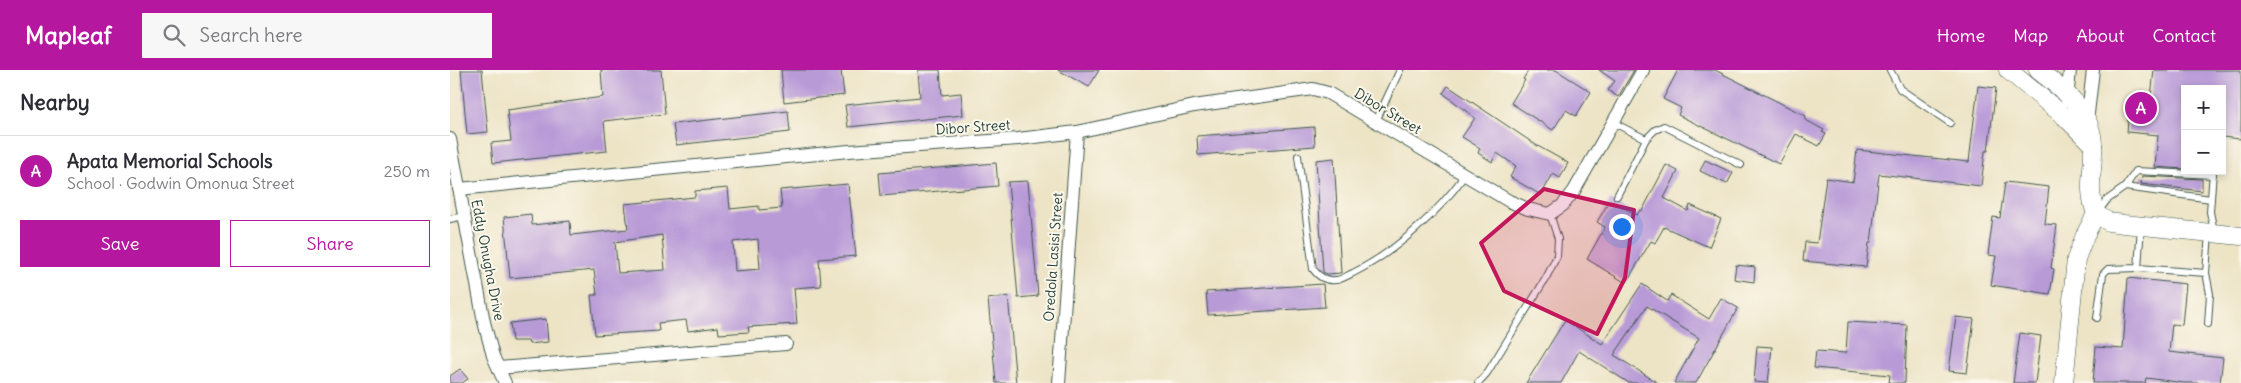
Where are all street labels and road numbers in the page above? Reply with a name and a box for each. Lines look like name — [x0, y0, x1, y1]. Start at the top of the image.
street label: Dibor Street — [1351, 84, 1425, 138]
street label: Dibor Street — [935, 115, 1011, 139]
street label: Oredola Lasisi Street — [1040, 192, 1067, 322]
street label: Eddy Onugha Drive — [467, 198, 509, 322]

